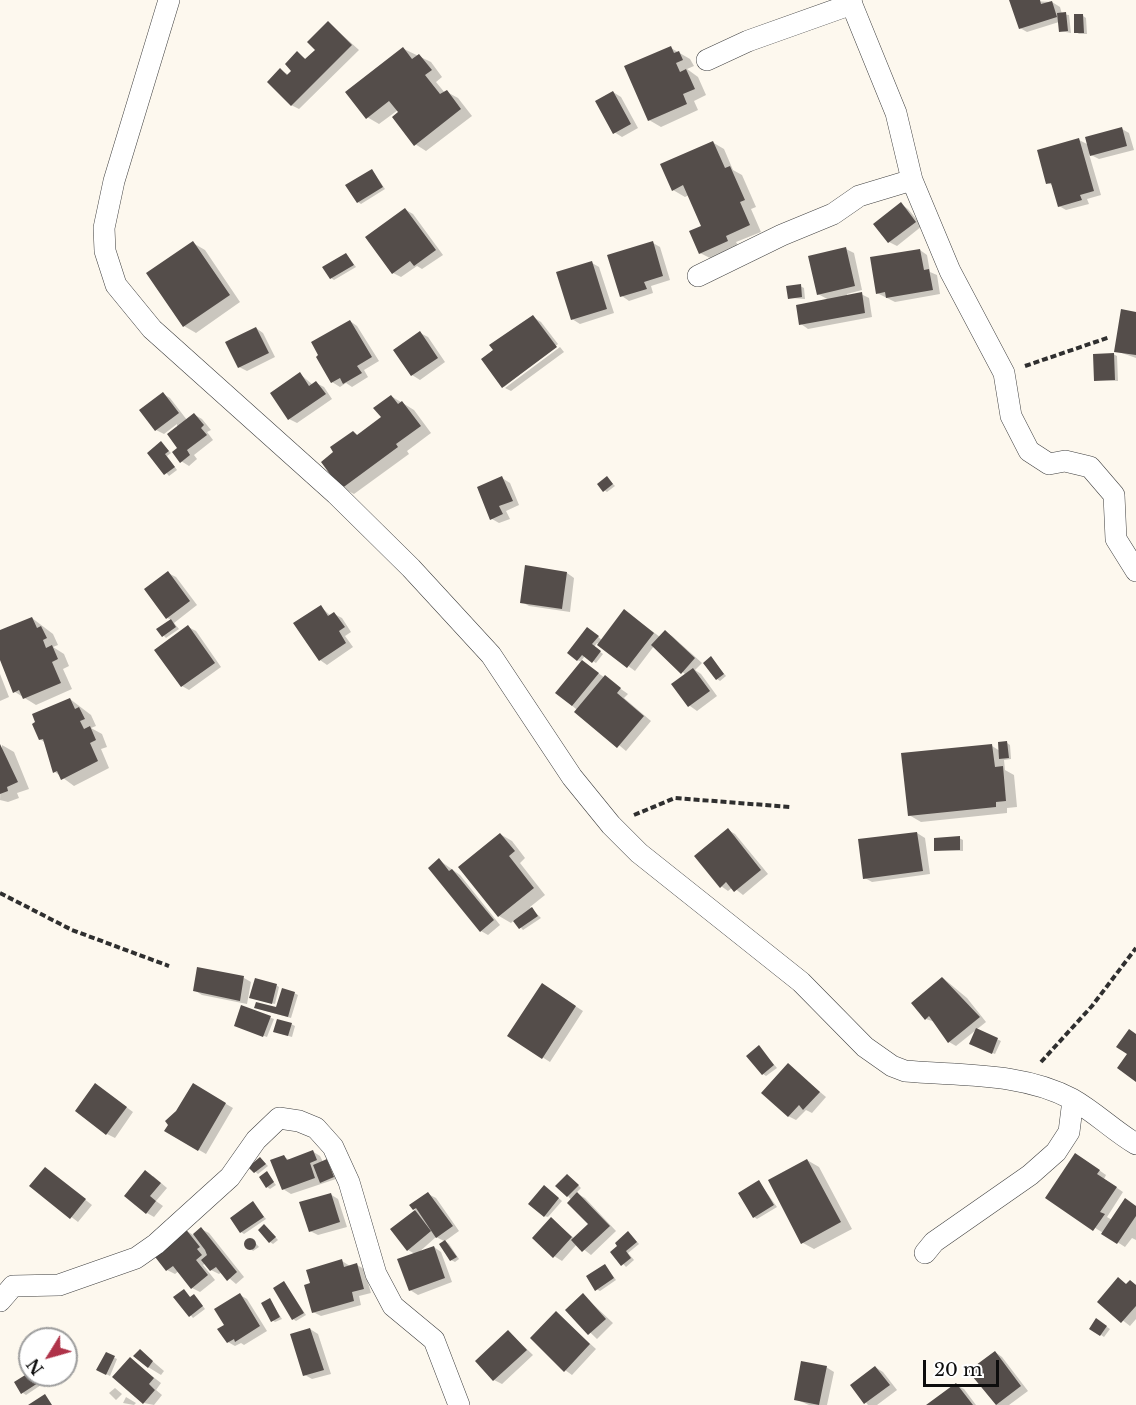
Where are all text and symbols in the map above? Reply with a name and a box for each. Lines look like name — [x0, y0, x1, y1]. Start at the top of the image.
north arrow — [18, 1327, 78, 1387]
scale bar — [926, 1348, 1002, 1386]
text: N — [23, 1355, 48, 1379]
text: 20 m — [934, 1359, 982, 1381]

